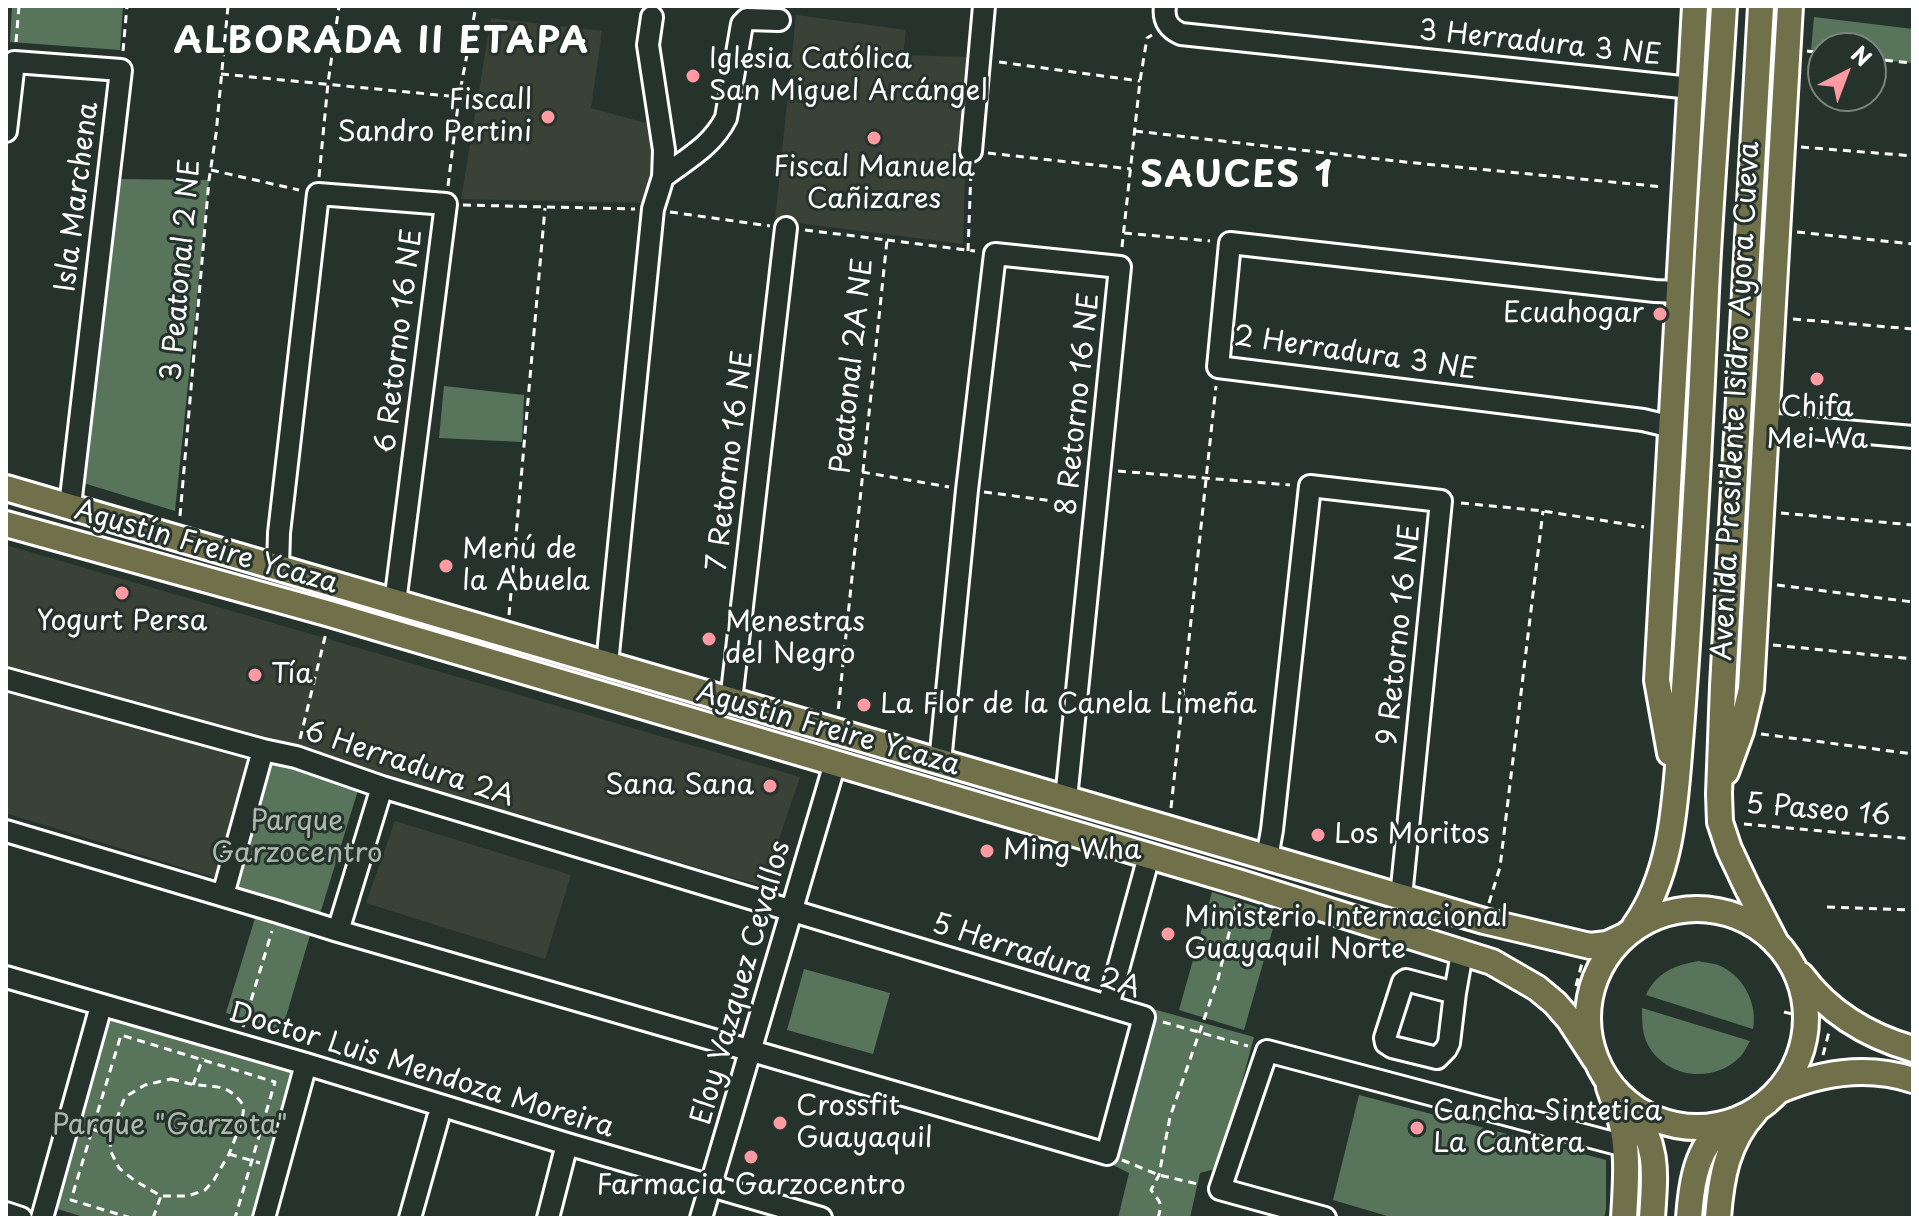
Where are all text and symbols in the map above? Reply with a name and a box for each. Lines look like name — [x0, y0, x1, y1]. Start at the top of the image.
street label: 3 Herradura 3 NE — [1417, 15, 1663, 73]
district label: ALBORADA II ETAPA — [174, 21, 590, 65]
north arrow — [1807, 32, 1887, 112]
text: N — [1845, 37, 1880, 73]
place label: Iglesia Católica San Miguel Arcángel — [709, 43, 988, 109]
marker: Iglesia Católica San Miguel Arcángel — [684, 67, 702, 85]
place label: Fiscall Sandro Pertini — [337, 84, 532, 150]
street label: Isla Marchena — [50, 100, 106, 294]
marker: Fiscall Sandro Pertini — [539, 108, 557, 126]
marker: Fiscal Manuela Cañizares — [865, 129, 883, 147]
street label: Avenida Presidente Isidro Ayora Cueva — [1707, 140, 1767, 662]
place label: Fiscal Manuela Cañizares — [773, 151, 975, 217]
district label: SAUCES 1 — [1139, 155, 1335, 199]
street label: 3 Peatonal 2 NE — [156, 158, 208, 382]
street label: 6 Retorno 16 NE — [370, 227, 430, 455]
street label: Peatonal 2A NE — [825, 257, 881, 475]
street label: 8 Retorno 16 NE — [1051, 291, 1107, 517]
place label: Ecuahogar — [1503, 297, 1644, 331]
marker: Ecuahogar — [1651, 305, 1669, 323]
street label: 2 Herradura 3 NE — [1231, 320, 1479, 388]
street label: 7 Retorno 16 NE — [701, 349, 761, 573]
marker: Chifa Mei Wa — [1808, 370, 1826, 388]
place label: Chifa Mei Wa — [1766, 391, 1868, 457]
street label: Agustín Freire Ycaza — [70, 494, 342, 602]
street label: 9 Retorno 16 NE — [1372, 523, 1428, 747]
place label: Menú de la Abuela — [462, 533, 590, 599]
marker: Menú de la Abuela — [437, 557, 455, 575]
marker: Yogurt Persa — [113, 584, 131, 602]
place label: Yogurt Persa — [37, 605, 207, 639]
place label: Menestras del Negro — [725, 606, 865, 672]
marker: Menestras del Negro — [700, 630, 718, 648]
place label: Tía — [271, 658, 313, 692]
marker: Tía — [246, 666, 264, 684]
street label: Agustín Freire Ycaza — [692, 676, 964, 784]
place label: La Flor de la Canela Limeña — [880, 688, 1256, 722]
marker: La Flor de la Canela Limeña — [855, 696, 873, 714]
street label: 6 Herradura 2A — [300, 715, 518, 815]
place label: Sana Sana — [605, 769, 754, 803]
marker: Sana Sana — [761, 777, 779, 795]
street label: 5 Paseo 16 — [1744, 788, 1892, 834]
park label: Parque Garzocentro — [211, 805, 383, 871]
place label: Los Moritos — [1334, 818, 1489, 852]
marker: Los Moritos — [1309, 826, 1327, 844]
place label: Ming Wha — [1003, 834, 1141, 868]
street label: Eloy Vazquez Cevallos — [685, 837, 799, 1129]
marker: Ming Wha — [978, 842, 996, 860]
place label: Ministerio Internacional Guayaquil Norte — [1184, 901, 1508, 967]
street label: 5 Herradura 2A — [927, 907, 1145, 1007]
marker: Ministerio Internacional Guayaquil Norte — [1159, 925, 1177, 943]
street label: Doctor Luis Mendoza Moreira — [224, 996, 618, 1146]
place label: Crossfit Guayaquil — [796, 1090, 933, 1156]
place label: Cancha Sintetica La Cantera — [1433, 1095, 1662, 1161]
park label: Parque "Garzota" — [52, 1109, 288, 1143]
marker: Crossfit Guayaquil — [771, 1114, 789, 1132]
marker: Cancha Sintetica La Cantera — [1408, 1119, 1426, 1137]
marker: Farmacia Garzocentro — [742, 1148, 760, 1166]
place label: Farmacia Garzocentro — [596, 1169, 906, 1203]

